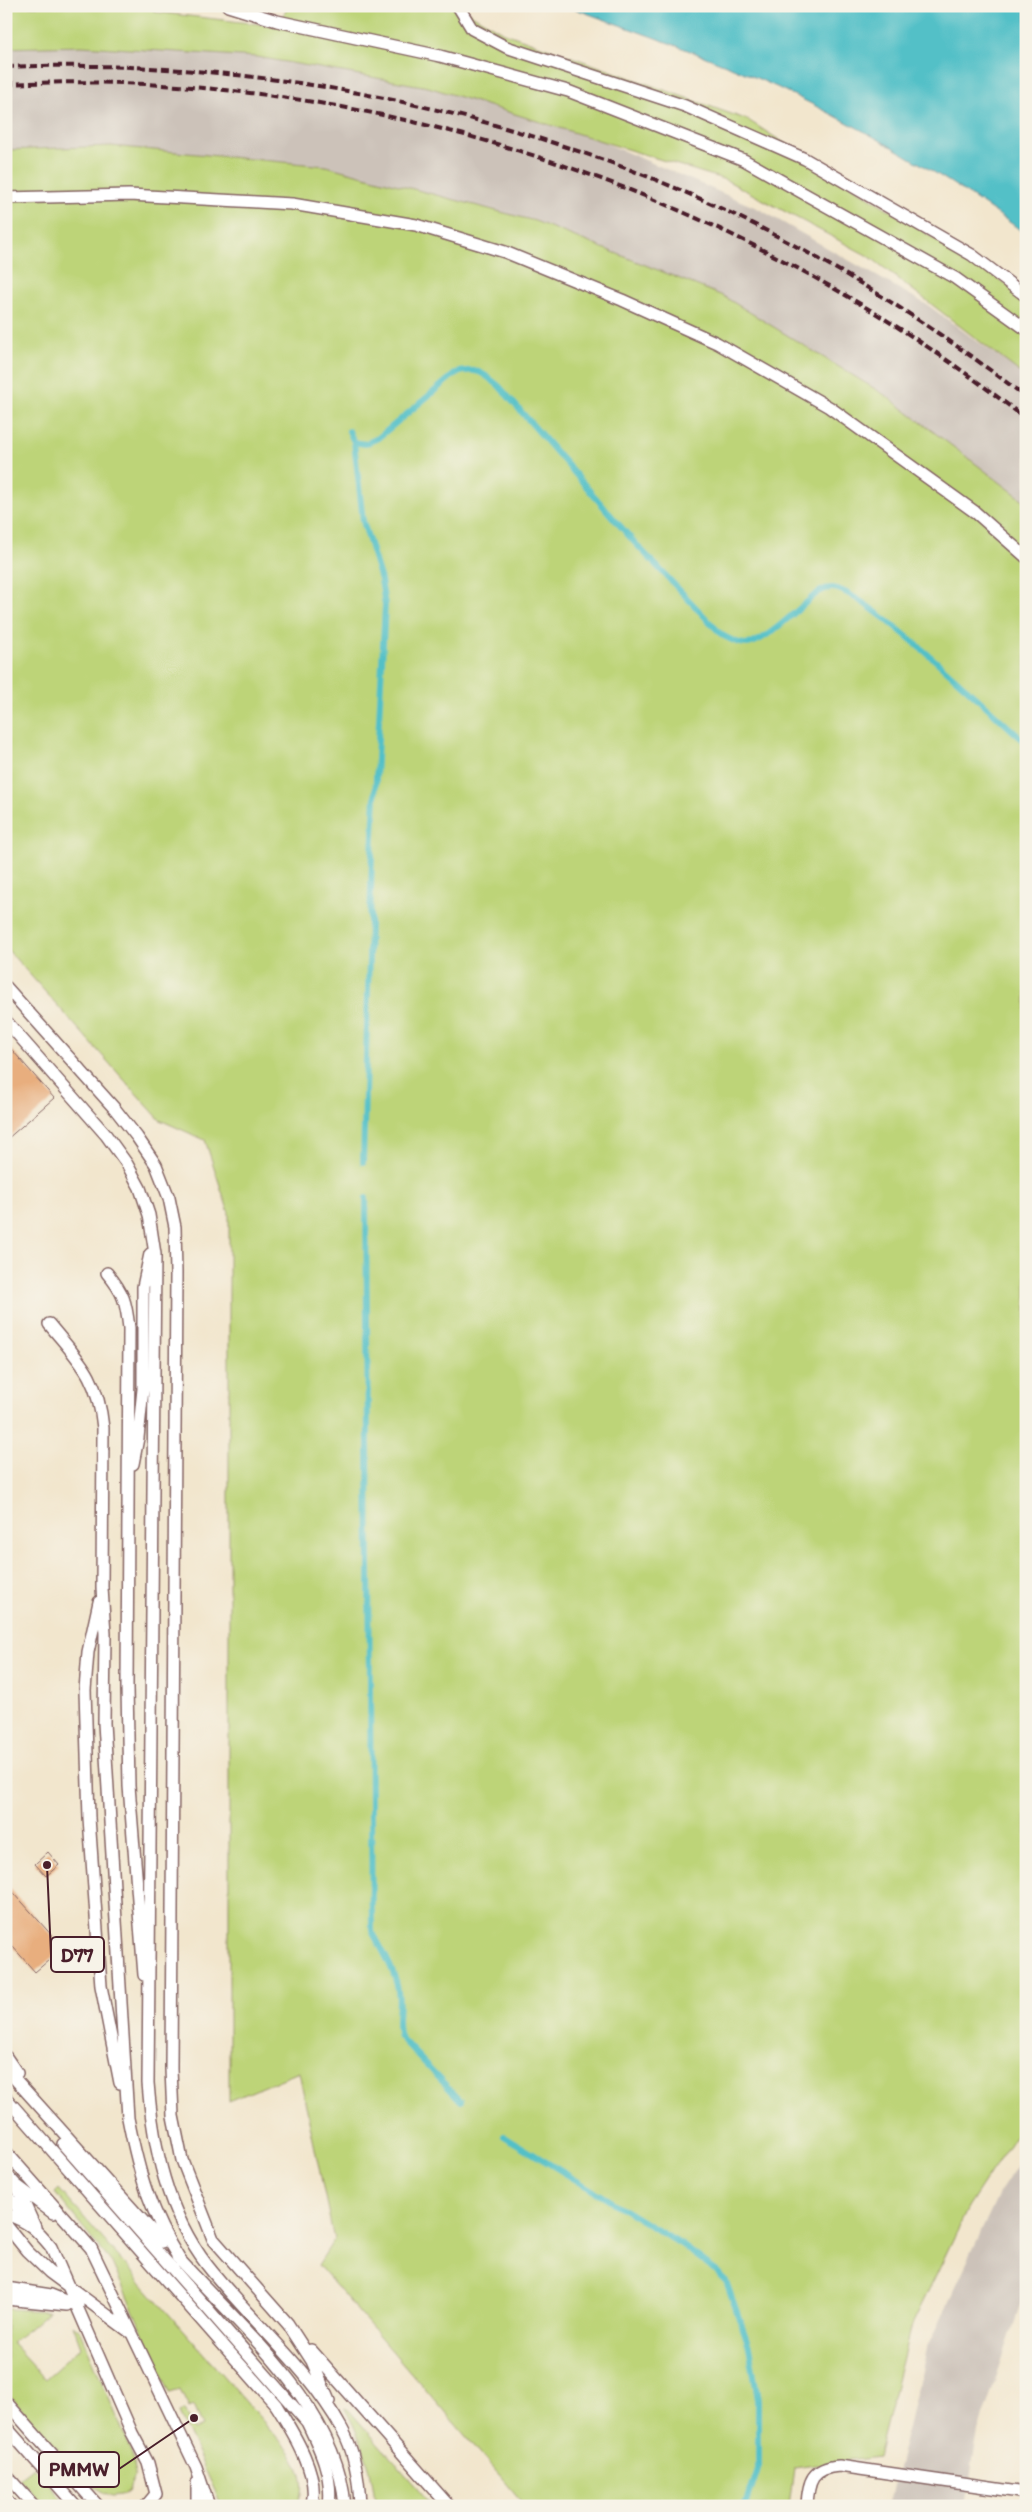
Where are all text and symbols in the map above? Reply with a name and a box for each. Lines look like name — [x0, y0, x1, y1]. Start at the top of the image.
callout: D77 — [51, 1937, 104, 1972]
text: D77 — [60, 1943, 94, 1967]
callout: PMMW — [39, 2452, 119, 2487]
text: PMMW — [49, 2457, 110, 2481]

